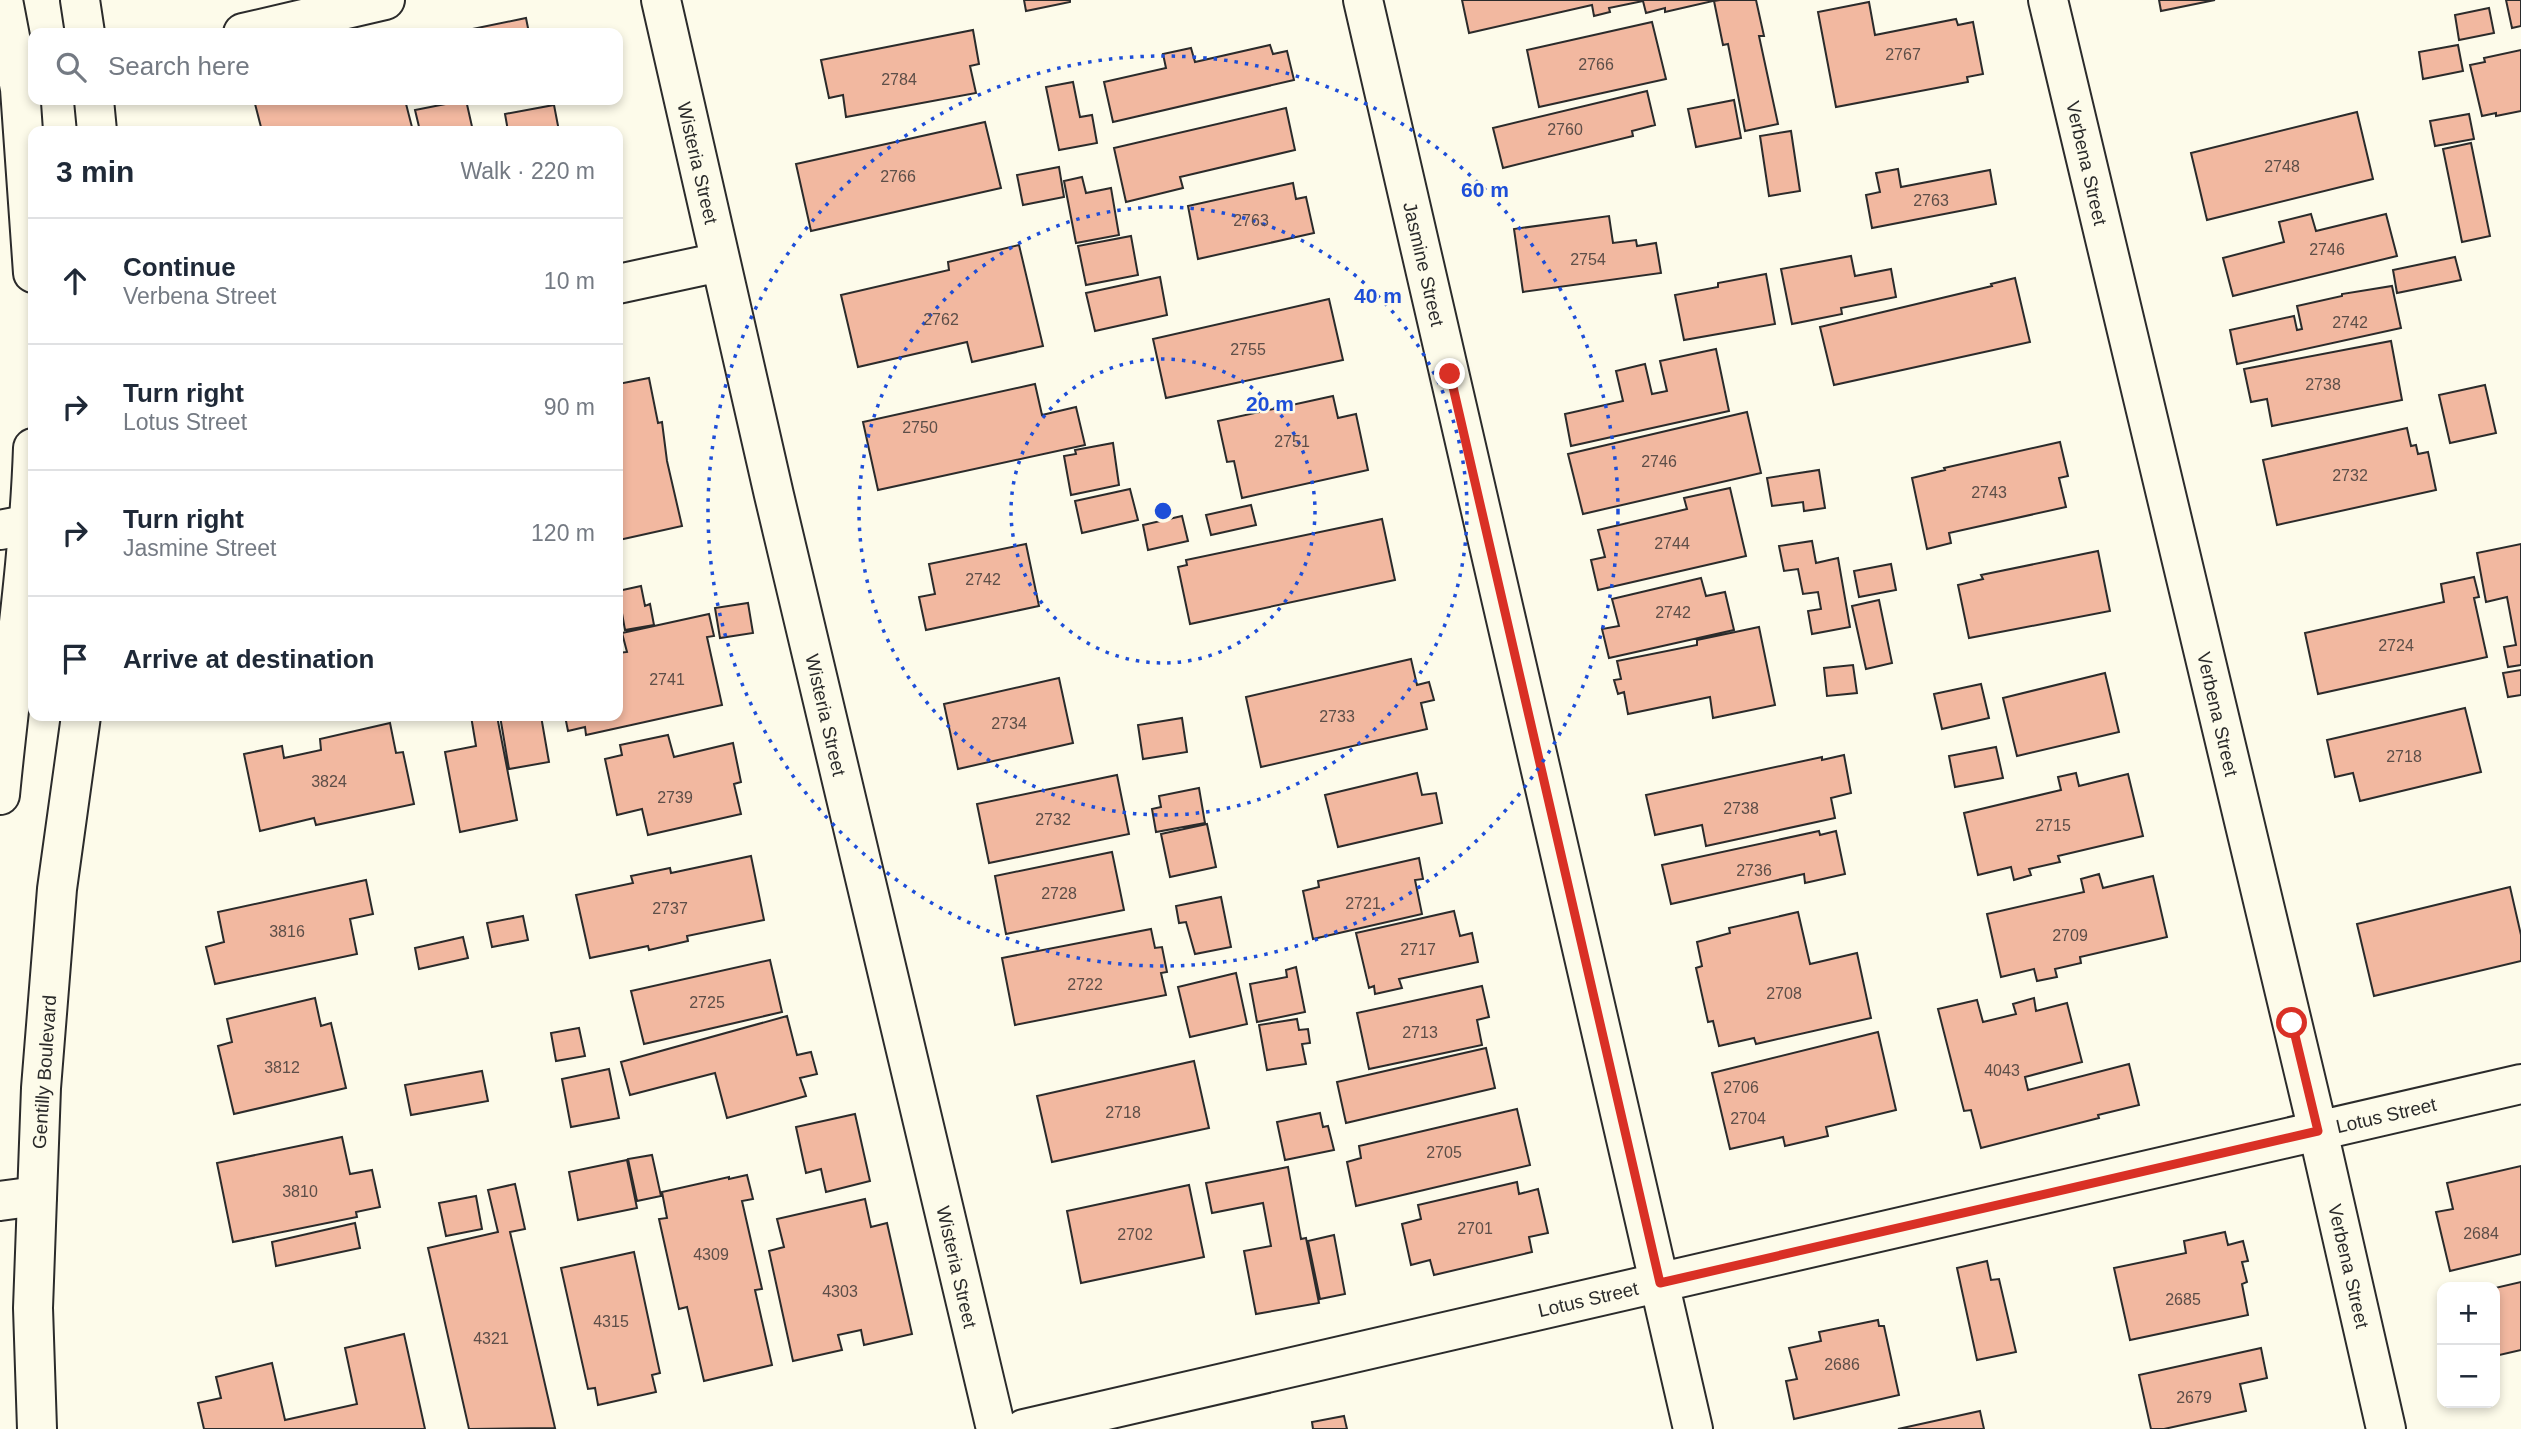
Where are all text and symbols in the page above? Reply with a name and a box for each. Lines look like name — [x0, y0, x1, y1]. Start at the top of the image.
search box — [28, 28, 623, 105]
house number: 2767 — [1885, 46, 1921, 63]
icon: search — [52, 48, 90, 86]
text: Search here — [108, 51, 250, 81]
house number: 2766 — [1578, 56, 1614, 73]
house number: 2784 — [881, 71, 917, 88]
street label: Verbena Street — [2062, 99, 2111, 228]
street label: Wisteria Street — [673, 100, 722, 227]
house number: 2760 — [1547, 121, 1583, 138]
text: 3 min — [56, 155, 134, 188]
text: Walk · 220 m — [460, 158, 595, 184]
house number: 2748 — [2264, 158, 2300, 175]
house number: 2766 — [880, 168, 916, 185]
text: 60 m — [1461, 178, 1509, 201]
house number: 2763 — [1913, 192, 1949, 209]
street label: Jasmine Street — [1399, 200, 1448, 329]
house number: 2763 — [1233, 212, 1269, 229]
house number: 2746 — [2309, 241, 2345, 258]
house number: 2754 — [1570, 251, 1606, 268]
text: Continue — [123, 252, 236, 282]
icon: ahead — [56, 262, 94, 300]
text: 10 m — [544, 268, 595, 294]
text: Verbena Street — [123, 283, 276, 309]
text: 40 m — [1354, 284, 1402, 307]
house number: 2762 — [923, 311, 959, 328]
house number: 2742 — [2332, 314, 2368, 331]
house number: 2755 — [1230, 341, 1266, 358]
route end — [1434, 358, 1465, 389]
house number: 2738 — [2305, 376, 2341, 393]
text: Turn right — [123, 378, 244, 408]
icon: right — [56, 388, 94, 426]
text: 20 m — [1246, 392, 1294, 415]
text: 90 m — [544, 394, 595, 420]
text: Lotus Street — [123, 409, 247, 435]
house number: 2750 — [902, 419, 938, 436]
house number: 2751 — [1274, 433, 1310, 450]
house number: 2746 — [1641, 453, 1677, 470]
house number: 2732 — [2332, 467, 2368, 484]
house number: 2743 — [1971, 484, 2007, 501]
centre of rings — [1151, 499, 1175, 523]
text: Turn right — [123, 504, 244, 534]
icon: right — [56, 514, 94, 552]
text: 120 m — [531, 520, 595, 546]
text: Jasmine Street — [123, 535, 276, 561]
house number: 2744 — [1654, 535, 1690, 552]
house number: 2742 — [965, 571, 1001, 588]
house number: 2742 — [1655, 604, 1691, 621]
house number: 2724 — [2378, 637, 2414, 654]
icon: arrive — [56, 640, 94, 678]
text: Arrive at destination — [123, 644, 374, 674]
street label: Verbena Street — [2193, 650, 2242, 779]
street label: Wisteria Street — [801, 652, 850, 779]
house number: 2741 — [649, 671, 685, 688]
house number: 2733 — [1319, 708, 1355, 725]
house number: 2734 — [991, 715, 1027, 732]
house number: 2718 — [2386, 748, 2422, 765]
house number: 3824 — [311, 773, 347, 790]
house number: 2739 — [657, 789, 693, 806]
house number: 2738 — [1723, 800, 1759, 817]
house number: 2732 — [1035, 811, 1071, 828]
house number: 2715 — [2035, 817, 2071, 834]
house number: 2736 — [1736, 862, 1772, 879]
house number: 2728 — [1041, 885, 1077, 902]
house number: 2721 — [1345, 895, 1381, 912]
house number: 2737 — [652, 900, 688, 917]
house number: 3816 — [269, 923, 305, 940]
house number: 2709 — [2052, 927, 2088, 944]
house number: 2717 — [1400, 941, 1436, 958]
house number: 2722 — [1067, 976, 1103, 993]
house number: 2708 — [1766, 985, 1802, 1002]
street label: Gentilly Boulevard — [29, 994, 60, 1150]
house number: 2725 — [689, 994, 725, 1011]
route start — [2276, 1007, 2307, 1038]
house number: 2713 — [1402, 1024, 1438, 1041]
house number: 3812 — [264, 1059, 300, 1076]
house number: 4043 — [1984, 1062, 2020, 1079]
house number: 2706 — [1723, 1079, 1759, 1096]
street label: Lotus Street — [2334, 1094, 2439, 1137]
house number: 2718 — [1105, 1104, 1141, 1121]
house number: 2704 — [1730, 1110, 1766, 1127]
house number: 2705 — [1426, 1144, 1462, 1161]
house number: 3810 — [282, 1183, 318, 1200]
street label: Verbena Street — [2324, 1202, 2373, 1331]
street label: Wisteria Street — [932, 1204, 981, 1331]
house number: 2701 — [1457, 1220, 1493, 1237]
house number: 2684 — [2463, 1225, 2499, 1242]
house number: 2702 — [1117, 1226, 1153, 1243]
house number: 4309 — [693, 1246, 729, 1263]
street label: Lotus Street — [1536, 1278, 1641, 1321]
map controls — [2437, 1282, 2500, 1408]
button: + — [2437, 1282, 2500, 1345]
house number: 4303 — [822, 1283, 858, 1300]
house number: 2685 — [2165, 1291, 2201, 1308]
house number: 4315 — [593, 1313, 629, 1330]
house number: 4321 — [473, 1330, 509, 1347]
button: − — [2437, 1345, 2500, 1408]
house number: 2686 — [1824, 1356, 1860, 1373]
house number: 2679 — [2176, 1389, 2212, 1406]

